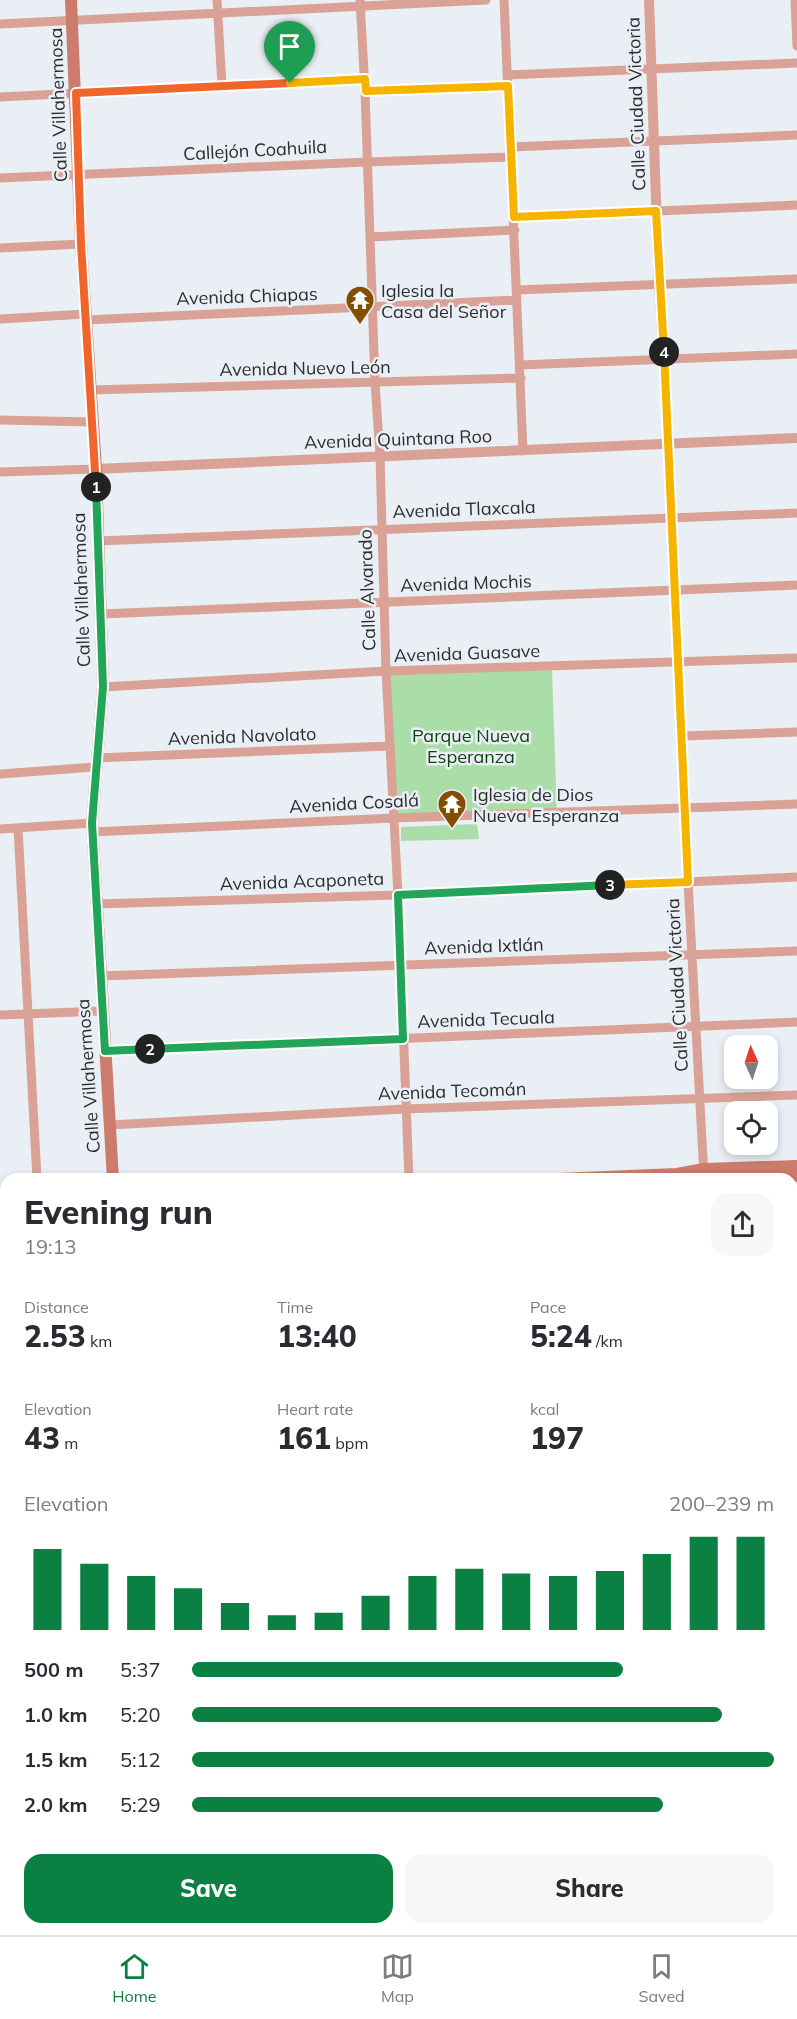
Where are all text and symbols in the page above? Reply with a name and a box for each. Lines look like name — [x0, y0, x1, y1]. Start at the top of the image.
street label: Calle Ciudad Victoria — [621, 17, 651, 191]
pin — [264, 21, 315, 83]
street label: Calle Villahermosa — [44, 27, 72, 183]
icon: arrive — [273, 30, 306, 63]
street label: Callejón Coahuila — [182, 135, 328, 165]
place label: Iglesia la Casa del Señor — [381, 279, 507, 323]
street label: Avenida Chiapas — [176, 282, 318, 310]
temple icon: Iglesia la Casa del Señor — [344, 284, 376, 326]
pin: 4 — [649, 337, 679, 367]
text: 4 — [659, 342, 669, 362]
street label: Avenida Nuevo León — [219, 355, 391, 381]
street label: Avenida Quintana Roo — [304, 424, 492, 454]
pin: 1 — [81, 472, 111, 502]
text: 1 — [91, 477, 101, 497]
street label: Avenida Tlaxcala — [392, 495, 536, 523]
street label: Calle Villahermosa — [67, 512, 95, 668]
street label: Calle Alvarado — [353, 529, 381, 651]
street label: Avenida Mochis — [400, 569, 532, 597]
street label: Avenida Guasave — [393, 639, 541, 667]
street label: Avenida Navolato — [167, 722, 317, 750]
park label: Parque Nueva Esperanza — [412, 724, 530, 768]
place label: Iglesia de Dios Nueva Esperanza — [473, 783, 619, 827]
street label: Avenida Cosalá — [289, 788, 419, 818]
temple icon: Iglesia de Dios Nueva Esperanza — [436, 788, 468, 830]
street label: Avenida Acaponeta — [219, 867, 385, 895]
pin: 3 — [595, 870, 625, 900]
text: 3 — [605, 875, 615, 895]
street label: Calle Ciudad Victoria — [661, 898, 693, 1072]
street label: Avenida Ixtlán — [424, 932, 544, 960]
street label: Calle Villahermosa — [71, 998, 105, 1154]
street label: Avenida Tecuala — [417, 1005, 555, 1033]
pin: 2 — [135, 1034, 165, 1064]
north arrow — [724, 1035, 778, 1089]
map controls — [724, 1035, 778, 1155]
text: 2 — [145, 1039, 155, 1059]
street label: Avenida Tecomán — [377, 1077, 527, 1105]
button: locate — [724, 1101, 778, 1155]
text: Evening run — [24, 1191, 213, 1232]
button: share — [711, 1193, 774, 1256]
text: 19:13 — [24, 1234, 77, 1259]
text: Distance — [24, 1297, 89, 1317]
text: Time — [277, 1297, 313, 1317]
text: Pace — [530, 1297, 566, 1317]
text: 2.53 — [24, 1317, 86, 1355]
text: 13:40 — [277, 1317, 357, 1355]
text: 5:24 — [530, 1317, 592, 1355]
text: km — [86, 1331, 112, 1351]
text: /km — [592, 1331, 623, 1351]
text: Elevation — [24, 1399, 92, 1419]
text: Heart rate — [277, 1399, 353, 1419]
text: kcal — [530, 1399, 559, 1419]
text: 43 — [24, 1419, 60, 1457]
text: 161 — [277, 1419, 331, 1457]
text: 197 — [530, 1419, 584, 1457]
text: m — [60, 1433, 78, 1453]
text: bpm — [331, 1433, 368, 1453]
text: Elevation — [24, 1491, 109, 1516]
text: 200–239 m — [669, 1491, 774, 1516]
text: 500 m — [24, 1657, 83, 1682]
text: 5:37 — [120, 1657, 161, 1682]
text: 1.0 km — [24, 1702, 87, 1727]
text: 5:20 — [120, 1702, 161, 1727]
text: 1.5 km — [24, 1747, 87, 1772]
text: 5:12 — [120, 1747, 161, 1772]
text: 2.0 km — [24, 1792, 87, 1817]
text: 5:29 — [120, 1792, 161, 1817]
button: Save — [24, 1854, 393, 1923]
button: Share — [405, 1854, 774, 1923]
tab: Home — [112, 1950, 156, 2006]
tab: Map — [381, 1950, 414, 2006]
tab: Saved — [639, 1950, 685, 2006]

